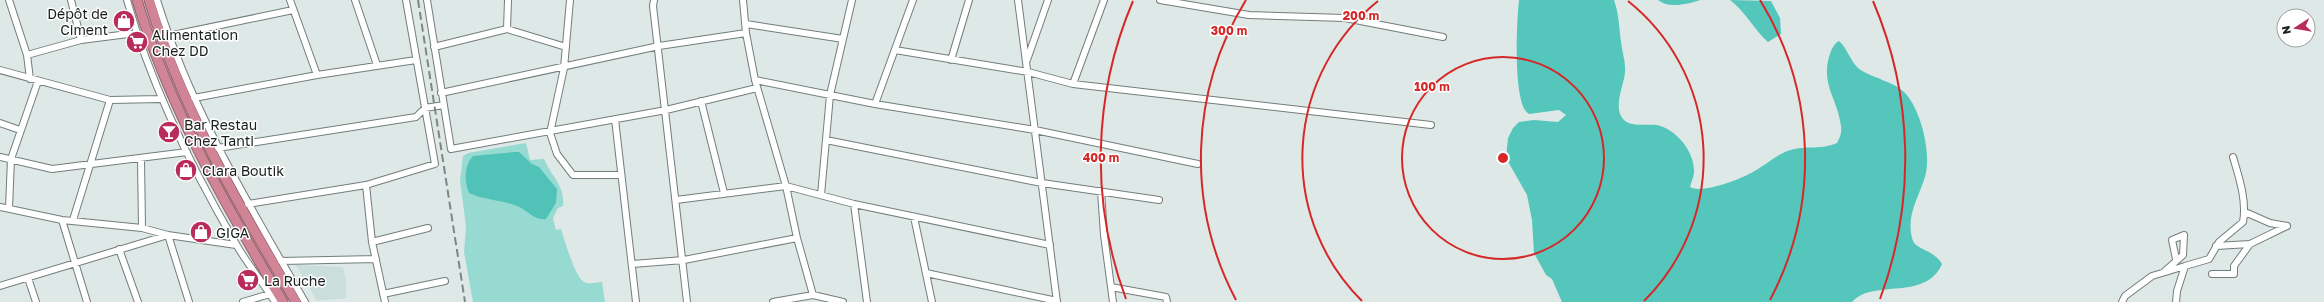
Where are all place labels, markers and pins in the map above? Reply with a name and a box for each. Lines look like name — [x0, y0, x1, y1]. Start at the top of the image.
place label: Dépôt de Ciment — [47, 5, 108, 38]
shop icon: Dépôt de Ciment — [111, 8, 137, 34]
place label: Alimentation Chez DD — [152, 26, 238, 59]
supermarket icon: Alimentation Chez DD — [124, 29, 150, 55]
place label: Bar Restau Chez Tanti — [184, 116, 257, 149]
bar icon: Bar Restau Chez Tanti — [156, 119, 182, 145]
centre of rings — [1496, 151, 1510, 165]
shop icon: Clara Boutik — [173, 157, 199, 183]
place label: Clara Boutik — [202, 162, 284, 179]
shop icon: GIGA — [188, 219, 214, 245]
place label: GIGA — [216, 224, 250, 241]
supermarket icon: La Ruche — [235, 267, 261, 293]
place label: La Ruche — [264, 272, 326, 289]

